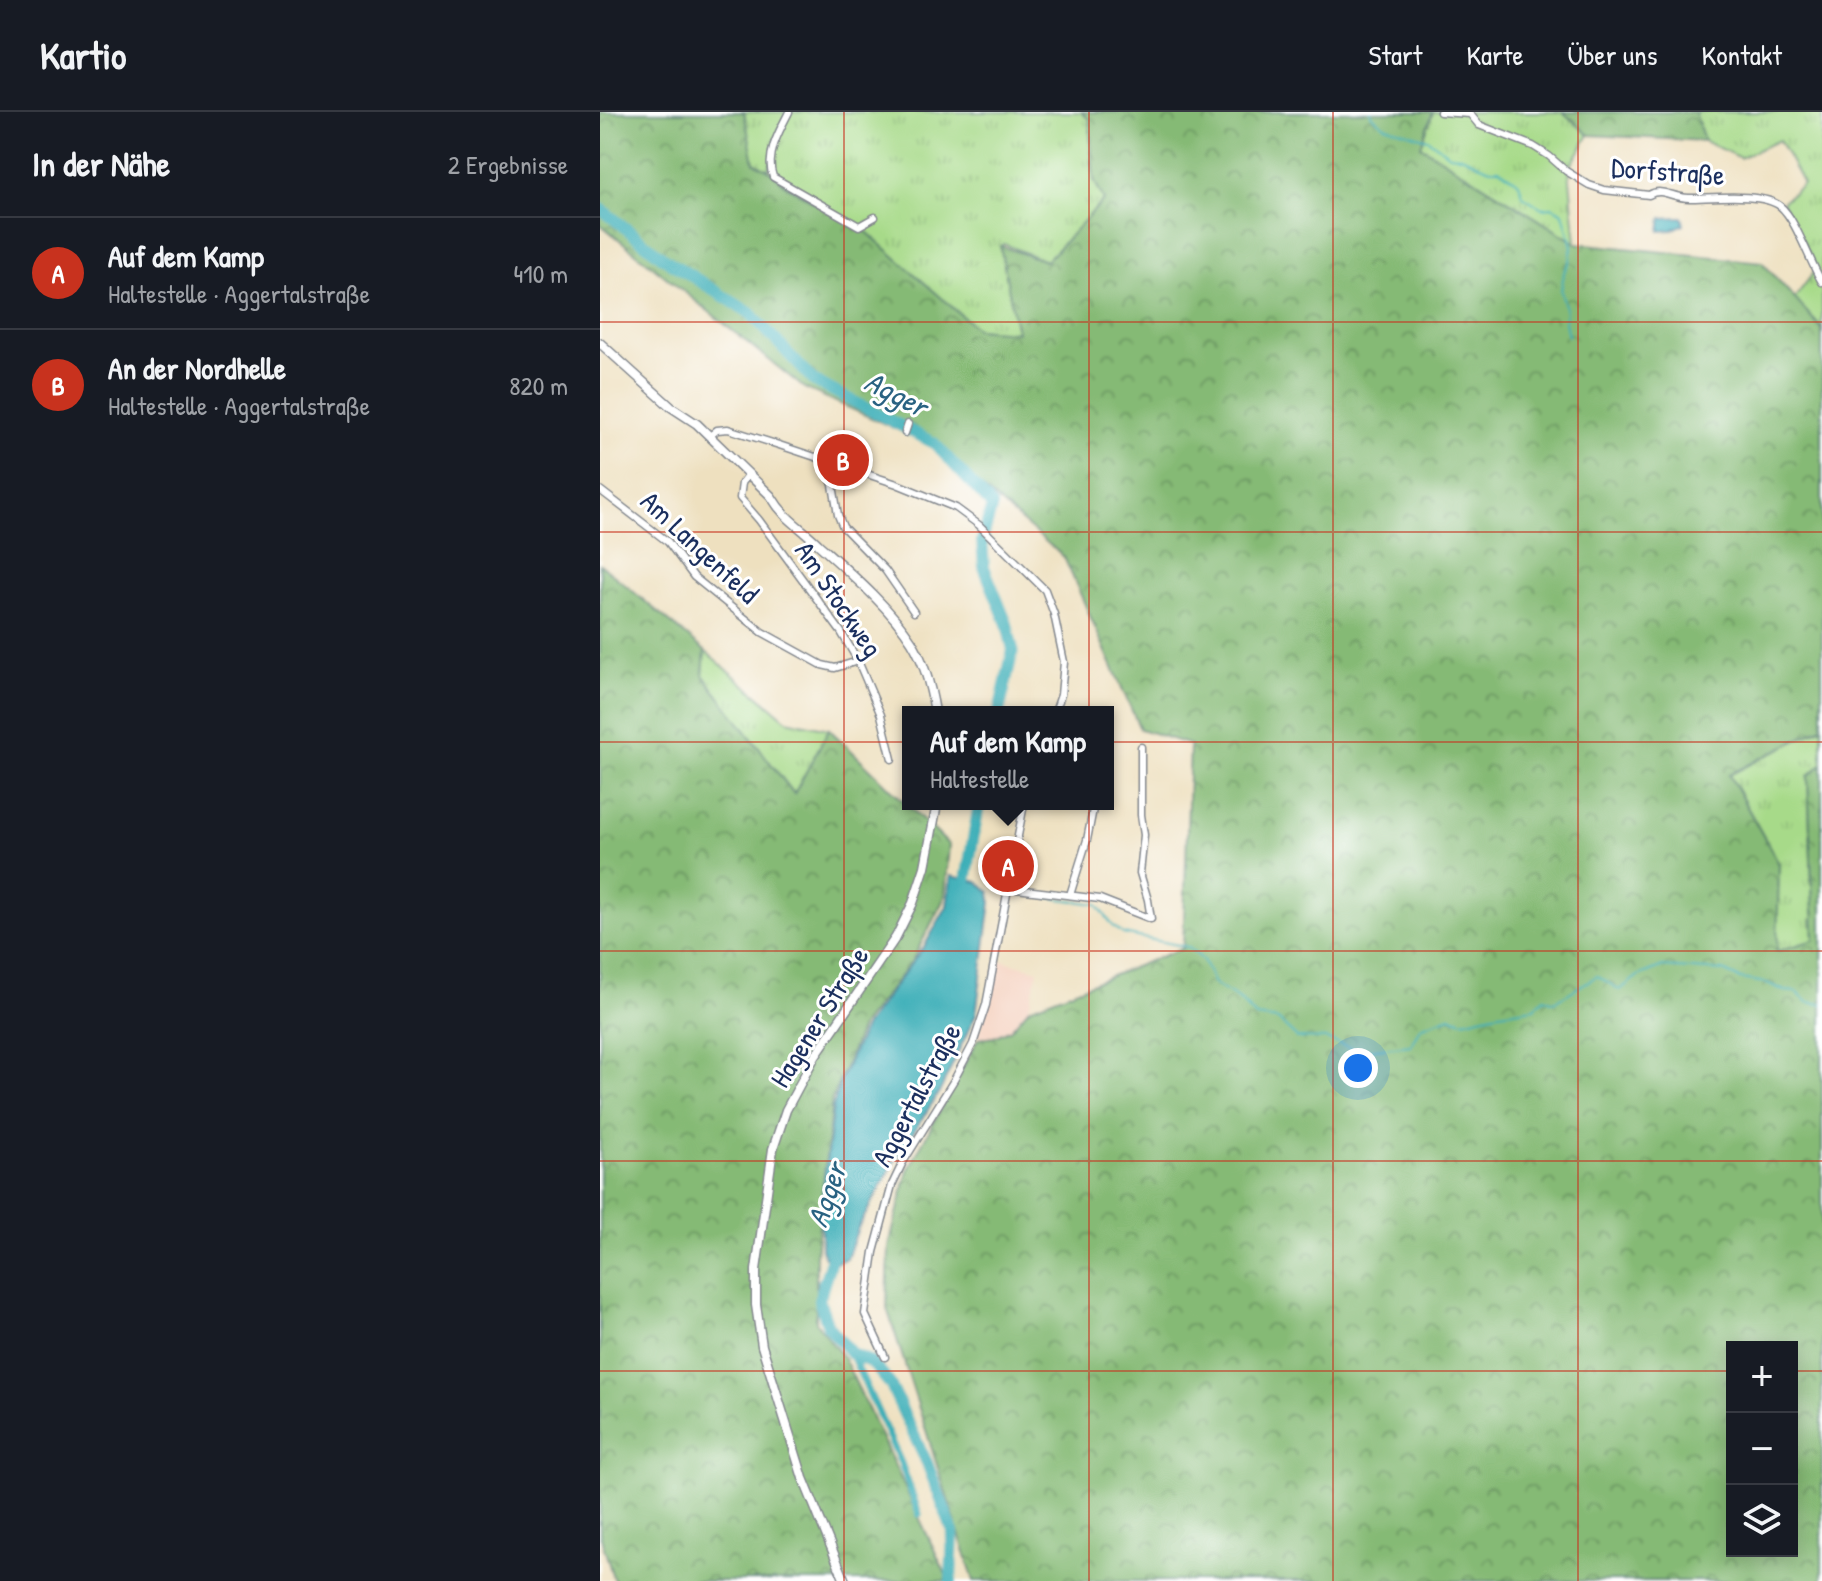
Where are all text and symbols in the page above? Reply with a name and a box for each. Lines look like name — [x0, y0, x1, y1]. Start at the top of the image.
text: Kartio — [40, 29, 126, 81]
text: Start — [1369, 36, 1422, 74]
text: Karte — [1466, 36, 1524, 74]
text: Über uns — [1568, 36, 1658, 74]
text: Kontakt — [1702, 36, 1782, 74]
text: In der Nähe — [32, 141, 170, 187]
text: 2 Ergebnisse — [448, 147, 568, 182]
street label: Dorfstraße — [1610, 148, 1726, 194]
text: Auf dem Kamp — [108, 236, 264, 276]
text: A — [52, 256, 64, 291]
text: 410 m — [514, 256, 568, 291]
text: Haltestelle · Aggertalstraße — [108, 276, 370, 311]
text: An der Nordhelle — [108, 348, 286, 388]
water label: Agger — [858, 361, 937, 428]
text: B — [51, 368, 65, 403]
text: 820 m — [509, 368, 568, 403]
text: Haltestelle · Aggertalstraße — [108, 388, 370, 423]
pin: B — [817, 430, 869, 490]
street label: Am Langenfeld — [633, 482, 768, 612]
street label: Am Stockweg — [786, 534, 892, 664]
popup — [902, 706, 1114, 810]
text: Auf dem Kamp — [930, 721, 1086, 761]
text: Haltestelle — [930, 761, 1029, 796]
pin: A — [982, 836, 1034, 896]
street label: Hagener Straße — [761, 940, 877, 1094]
street label: Aggertalstraße — [862, 1017, 970, 1173]
your location — [1338, 1048, 1378, 1088]
water label: Agger — [797, 1154, 858, 1232]
map controls — [1726, 1341, 1798, 1557]
button: + — [1726, 1341, 1798, 1413]
button: − — [1726, 1413, 1798, 1485]
button: layers — [1726, 1485, 1798, 1557]

